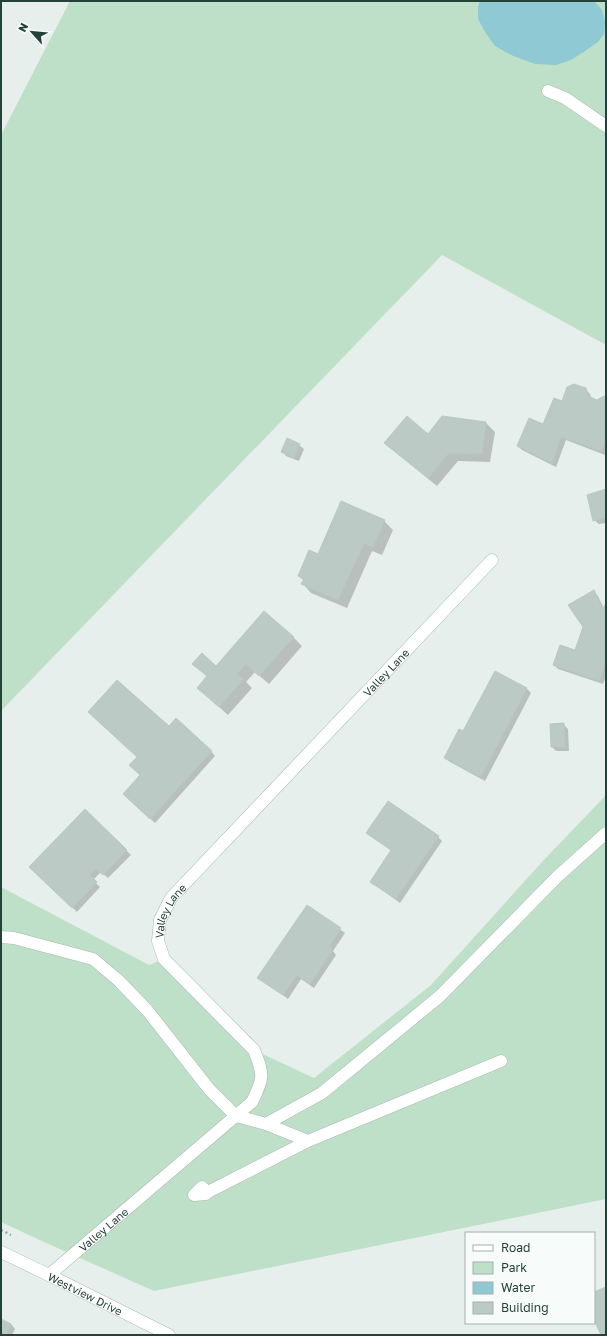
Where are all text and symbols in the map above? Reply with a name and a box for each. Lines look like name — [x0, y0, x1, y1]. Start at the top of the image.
north arrow — [12, 12, 52, 52]
text: N — [15, 21, 30, 34]
street label: Valley Lane — [360, 646, 411, 699]
street label: Valley Lane — [152, 880, 188, 939]
street label: Valley Lane — [76, 1204, 130, 1254]
legend — [465, 1232, 595, 1324]
text: Road — [501, 1240, 530, 1255]
text: Park — [501, 1260, 527, 1275]
street label: Westview Drive — [46, 1269, 125, 1317]
text: Water — [501, 1280, 535, 1295]
text: Building — [501, 1300, 549, 1315]

